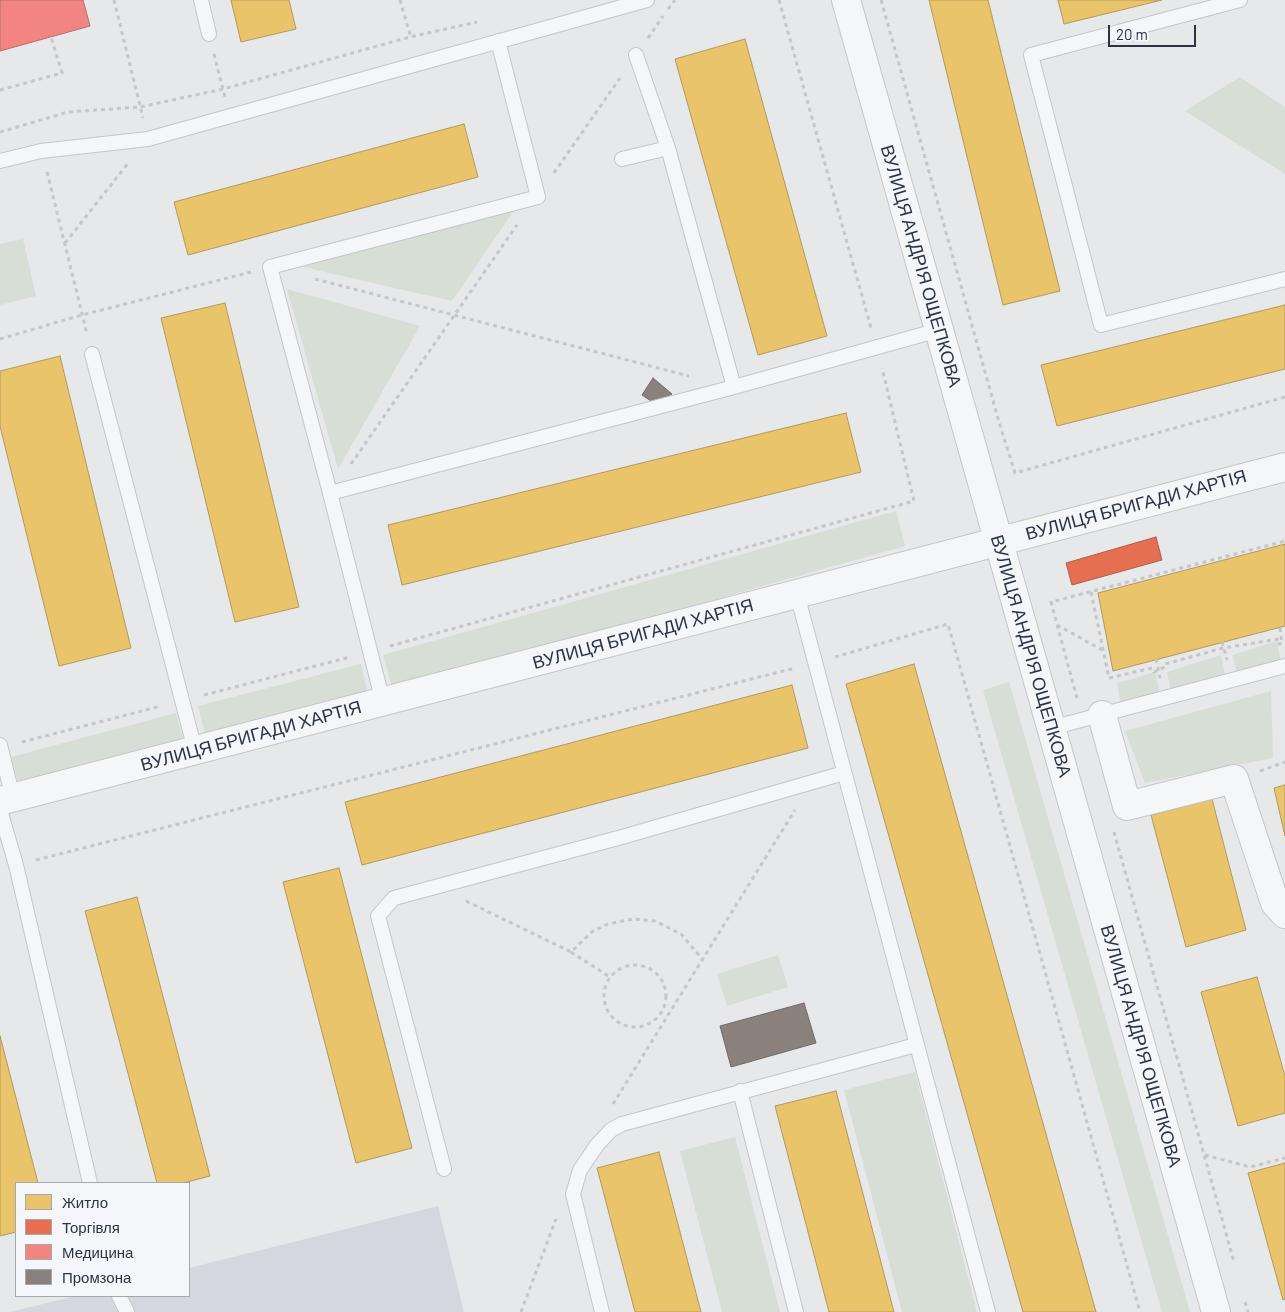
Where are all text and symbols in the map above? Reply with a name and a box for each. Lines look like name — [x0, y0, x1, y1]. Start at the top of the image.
scale bar — [1110, 15, 1198, 47]
text: 20 m — [1116, 25, 1148, 43]
street label: ВУЛИЦЯ АНДРІЯ ОЩЕПКОВА — [876, 142, 966, 390]
street label: ВУЛИЦЯ БРИГАДИ ХАРТІЯ — [1023, 465, 1249, 545]
street label: ВУЛИЦЯ АНДРІЯ ОЩЕПКОВА — [986, 532, 1076, 780]
street label: ВУЛИЦЯ БРИГАДИ ХАРТІЯ — [530, 594, 756, 674]
street label: ВУЛИЦЯ БРИГАДИ ХАРТІЯ — [138, 696, 364, 776]
street label: ВУЛИЦЯ АНДРІЯ ОЩЕПКОВА — [1096, 922, 1186, 1170]
legend — [15, 1182, 190, 1297]
text: Житло — [62, 1193, 108, 1211]
text: Торгівля — [62, 1218, 120, 1236]
text: Медицина — [62, 1243, 133, 1261]
text: Промзона — [62, 1268, 131, 1286]

